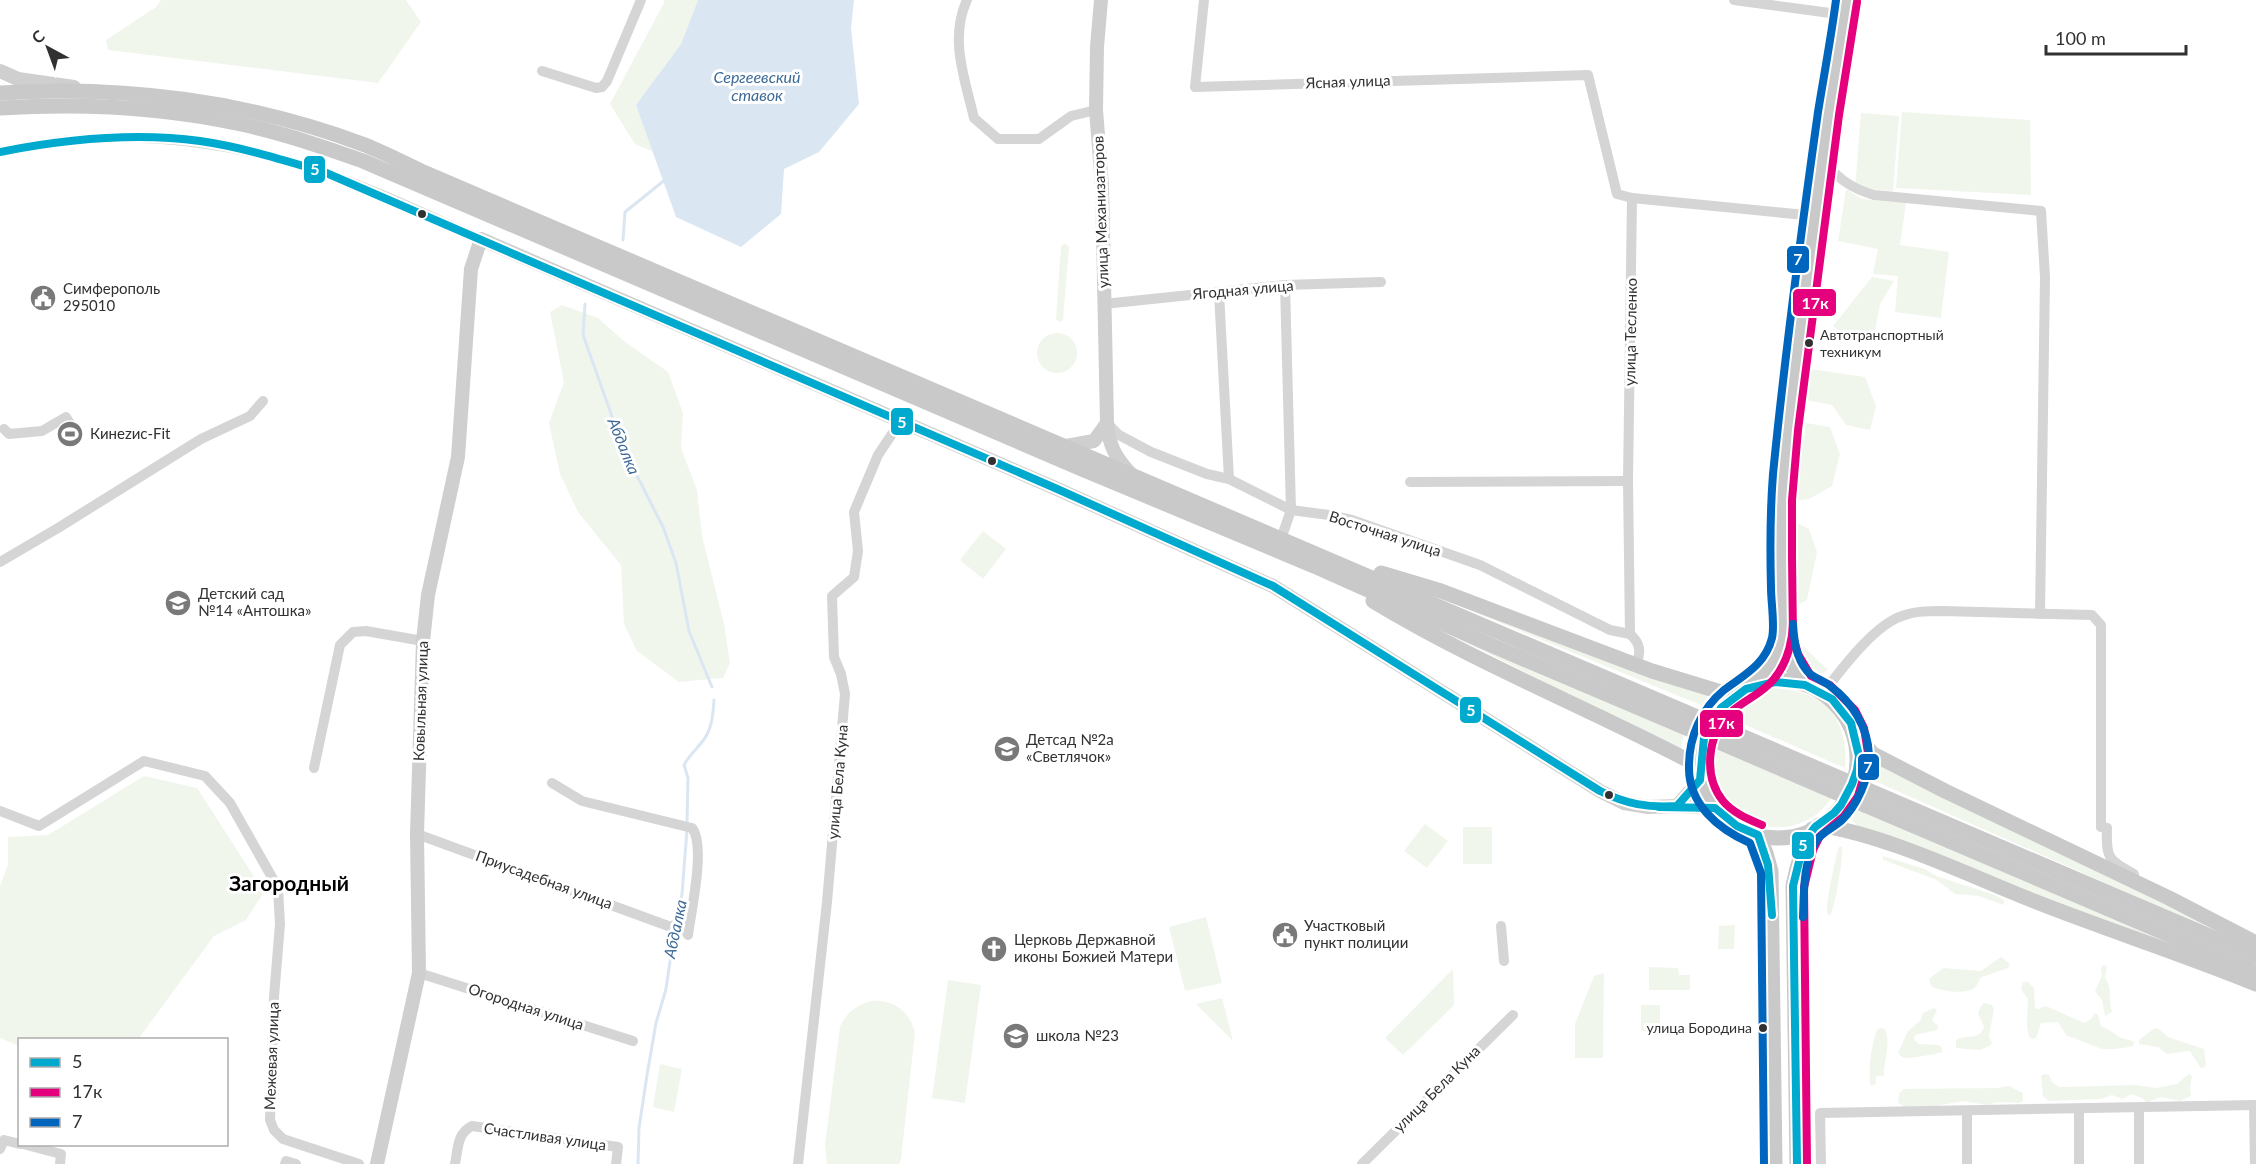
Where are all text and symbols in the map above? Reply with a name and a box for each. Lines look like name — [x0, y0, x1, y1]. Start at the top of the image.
north arrow — [18, 18, 78, 78]
scale bar — [2046, 18, 2186, 56]
text: С — [28, 25, 48, 47]
text: 100 m — [2055, 27, 2106, 49]
water label: Сергеевский ставок — [713, 67, 801, 104]
street label: Ясная улица — [1304, 71, 1391, 92]
street label: улица Механизаторов — [1088, 136, 1112, 289]
line badge: 5 — [303, 155, 326, 184]
text: 5 — [310, 159, 320, 178]
unlabelled marker — [416, 208, 428, 220]
line badge: 7 — [1786, 245, 1810, 274]
text: 7 — [1793, 249, 1803, 268]
street label: Ягодная улица — [1191, 276, 1294, 302]
street label: улица Тесленко — [1620, 278, 1640, 386]
place label: Симферополь 295010 — [63, 279, 160, 314]
public building icon: Симферополь 295010 — [28, 283, 58, 313]
line badge: 17к — [1792, 288, 1837, 317]
text: 17к — [1801, 293, 1829, 312]
place label: Автотранспортный техникум — [1820, 326, 1944, 360]
marker: Автотранспортный техникум — [1803, 337, 1815, 349]
line badge: 5 — [890, 407, 914, 436]
text: 5 — [897, 412, 907, 431]
water label: Абдалка — [604, 414, 644, 477]
sports icon: Кинеzис-Fit — [55, 419, 85, 449]
place label: Кинеzис-Fit — [90, 424, 171, 442]
unlabelled marker — [986, 455, 998, 467]
street label: Восточная улица — [1327, 506, 1444, 560]
place label: Детский сад №14 «Антошка» — [198, 584, 311, 619]
school or university icon: Детский сад №14 «Антошка» — [163, 588, 193, 618]
street label: Ковыльная улица — [409, 641, 431, 761]
line badge: 5 — [1459, 696, 1482, 724]
text: 5 — [1466, 700, 1476, 719]
line badge: 17к — [1699, 709, 1744, 738]
text: 17к — [1707, 713, 1735, 732]
street label: улица Бела Куна — [823, 724, 851, 840]
place label: Детсад №2а «Светлячок» — [1026, 730, 1114, 765]
school or university icon: Детсад №2а «Светлячок» — [992, 734, 1022, 764]
line badge: 7 — [1857, 753, 1880, 781]
text: 7 — [1863, 757, 1873, 776]
unlabelled marker — [1603, 789, 1615, 801]
line badge: 5 — [1791, 831, 1815, 860]
text: 5 — [1798, 835, 1808, 854]
street label: Приусадебная улица — [474, 846, 615, 912]
district label: Загородный — [229, 870, 349, 895]
water label: Абдалка — [659, 898, 690, 961]
place label: Участковый пункт полиции — [1304, 916, 1408, 951]
public building icon: Участковый пункт полиции — [1270, 920, 1300, 950]
place label: Церковь Державной иконы Божией Матери — [1014, 930, 1173, 965]
church icon: Церковь Державной иконы Божией Матери — [979, 934, 1009, 964]
street label: Огородная улица — [466, 979, 586, 1033]
street label: Межевая улица — [260, 1002, 282, 1110]
place label: улица Бородина — [1647, 1019, 1752, 1036]
school or university icon: школа №23 — [1001, 1021, 1031, 1051]
marker: улица Бородина — [1757, 1022, 1769, 1034]
place label: школа №23 — [1036, 1026, 1119, 1044]
legend — [18, 1038, 228, 1146]
street label: улица Бела Куна — [1389, 1041, 1483, 1135]
text: 5 — [72, 1050, 82, 1072]
text: 17к — [72, 1080, 103, 1102]
text: 7 — [72, 1110, 82, 1132]
street label: Счастливая улица — [483, 1119, 607, 1154]

